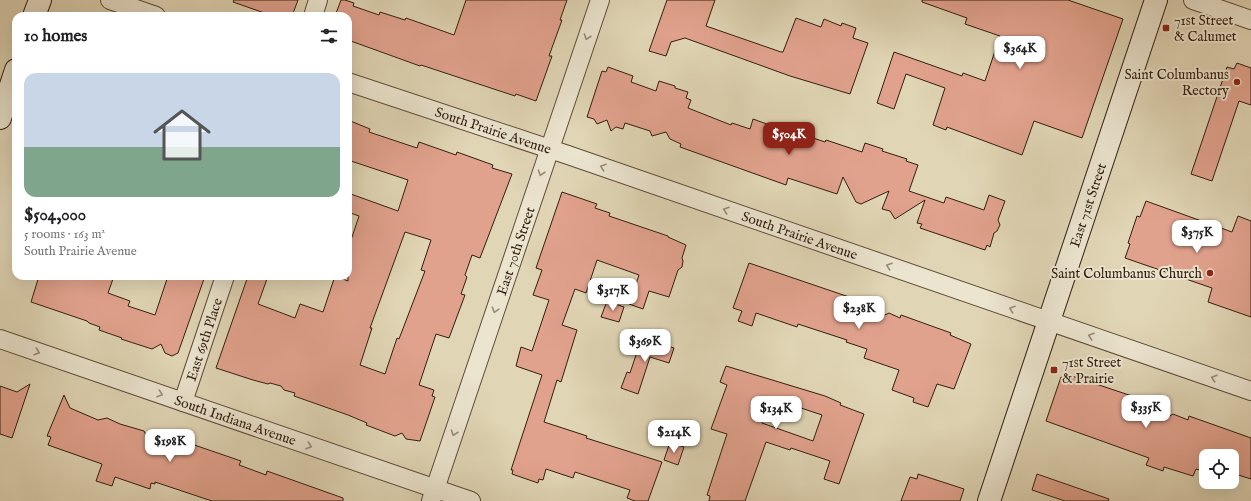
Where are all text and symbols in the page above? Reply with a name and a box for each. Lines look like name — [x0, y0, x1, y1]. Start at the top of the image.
place label: 71st Street & Calumet — [1174, 12, 1237, 46]
marker: 71st Street & Calumet — [1161, 23, 1171, 33]
icon: filters — [318, 25, 340, 47]
text: 10 homes — [24, 26, 87, 47]
one-way arrow — [583, 33, 592, 40]
pin: $364K — [992, 36, 1048, 70]
text: $364K — [1003, 40, 1037, 57]
place label: Saint Columbanus Rectory — [1124, 66, 1229, 100]
marker: Saint Columbanus Rectory — [1232, 77, 1242, 87]
icon: home — [146, 99, 218, 171]
street label: South Prairie Avenue — [432, 103, 554, 159]
pin: $504K — [761, 122, 817, 156]
text: $504K — [772, 126, 806, 143]
street label: East 71st Street — [1066, 161, 1111, 250]
one-way arrow — [600, 163, 607, 172]
one-way arrow — [538, 170, 546, 177]
street label: East 70th Street — [493, 204, 540, 298]
text: $504,000 — [24, 205, 86, 226]
one-way arrow — [723, 206, 730, 214]
street label: South Prairie Avenue — [739, 208, 860, 265]
pin: $375K — [1169, 220, 1225, 254]
text: $375K — [1181, 224, 1213, 241]
text: 5 rooms · 163 m² — [24, 226, 105, 243]
text: South Prairie Avenue — [24, 243, 137, 260]
one-way arrow — [885, 262, 892, 271]
place label: Saint Columbanus Church — [1051, 265, 1203, 283]
marker: Saint Columbanus Church — [1205, 268, 1215, 278]
pin: $317K — [585, 278, 641, 312]
text: $317K — [597, 282, 629, 299]
street label: East 69th Place — [183, 295, 227, 384]
pin: $238K — [831, 296, 887, 330]
text: $238K — [843, 300, 875, 317]
one-way arrow — [1008, 305, 1015, 313]
one-way arrow — [492, 306, 500, 313]
pin: $369K — [617, 329, 673, 363]
one-way arrow — [1088, 332, 1095, 341]
text: $369K — [629, 333, 661, 350]
one-way arrow — [33, 347, 40, 356]
place label: 71st Street & Prairie — [1062, 354, 1122, 388]
marker: 71st Street & Prairie — [1049, 365, 1059, 375]
one-way arrow — [1211, 375, 1218, 383]
one-way arrow — [156, 390, 163, 398]
street label: South Indiana Avenue — [172, 392, 299, 450]
pin: $335K — [1118, 395, 1174, 429]
pin: $134K — [748, 396, 804, 430]
text: $335K — [1130, 399, 1162, 416]
text: $134K — [760, 400, 792, 417]
pin: $214K — [646, 420, 702, 454]
text: $214K — [657, 424, 691, 441]
pin: $198K — [142, 429, 198, 463]
one-way arrow — [450, 430, 459, 437]
text: $198K — [154, 433, 186, 450]
one-way arrow — [306, 441, 313, 449]
map controls — [1199, 449, 1239, 489]
button: locate — [1199, 449, 1239, 489]

